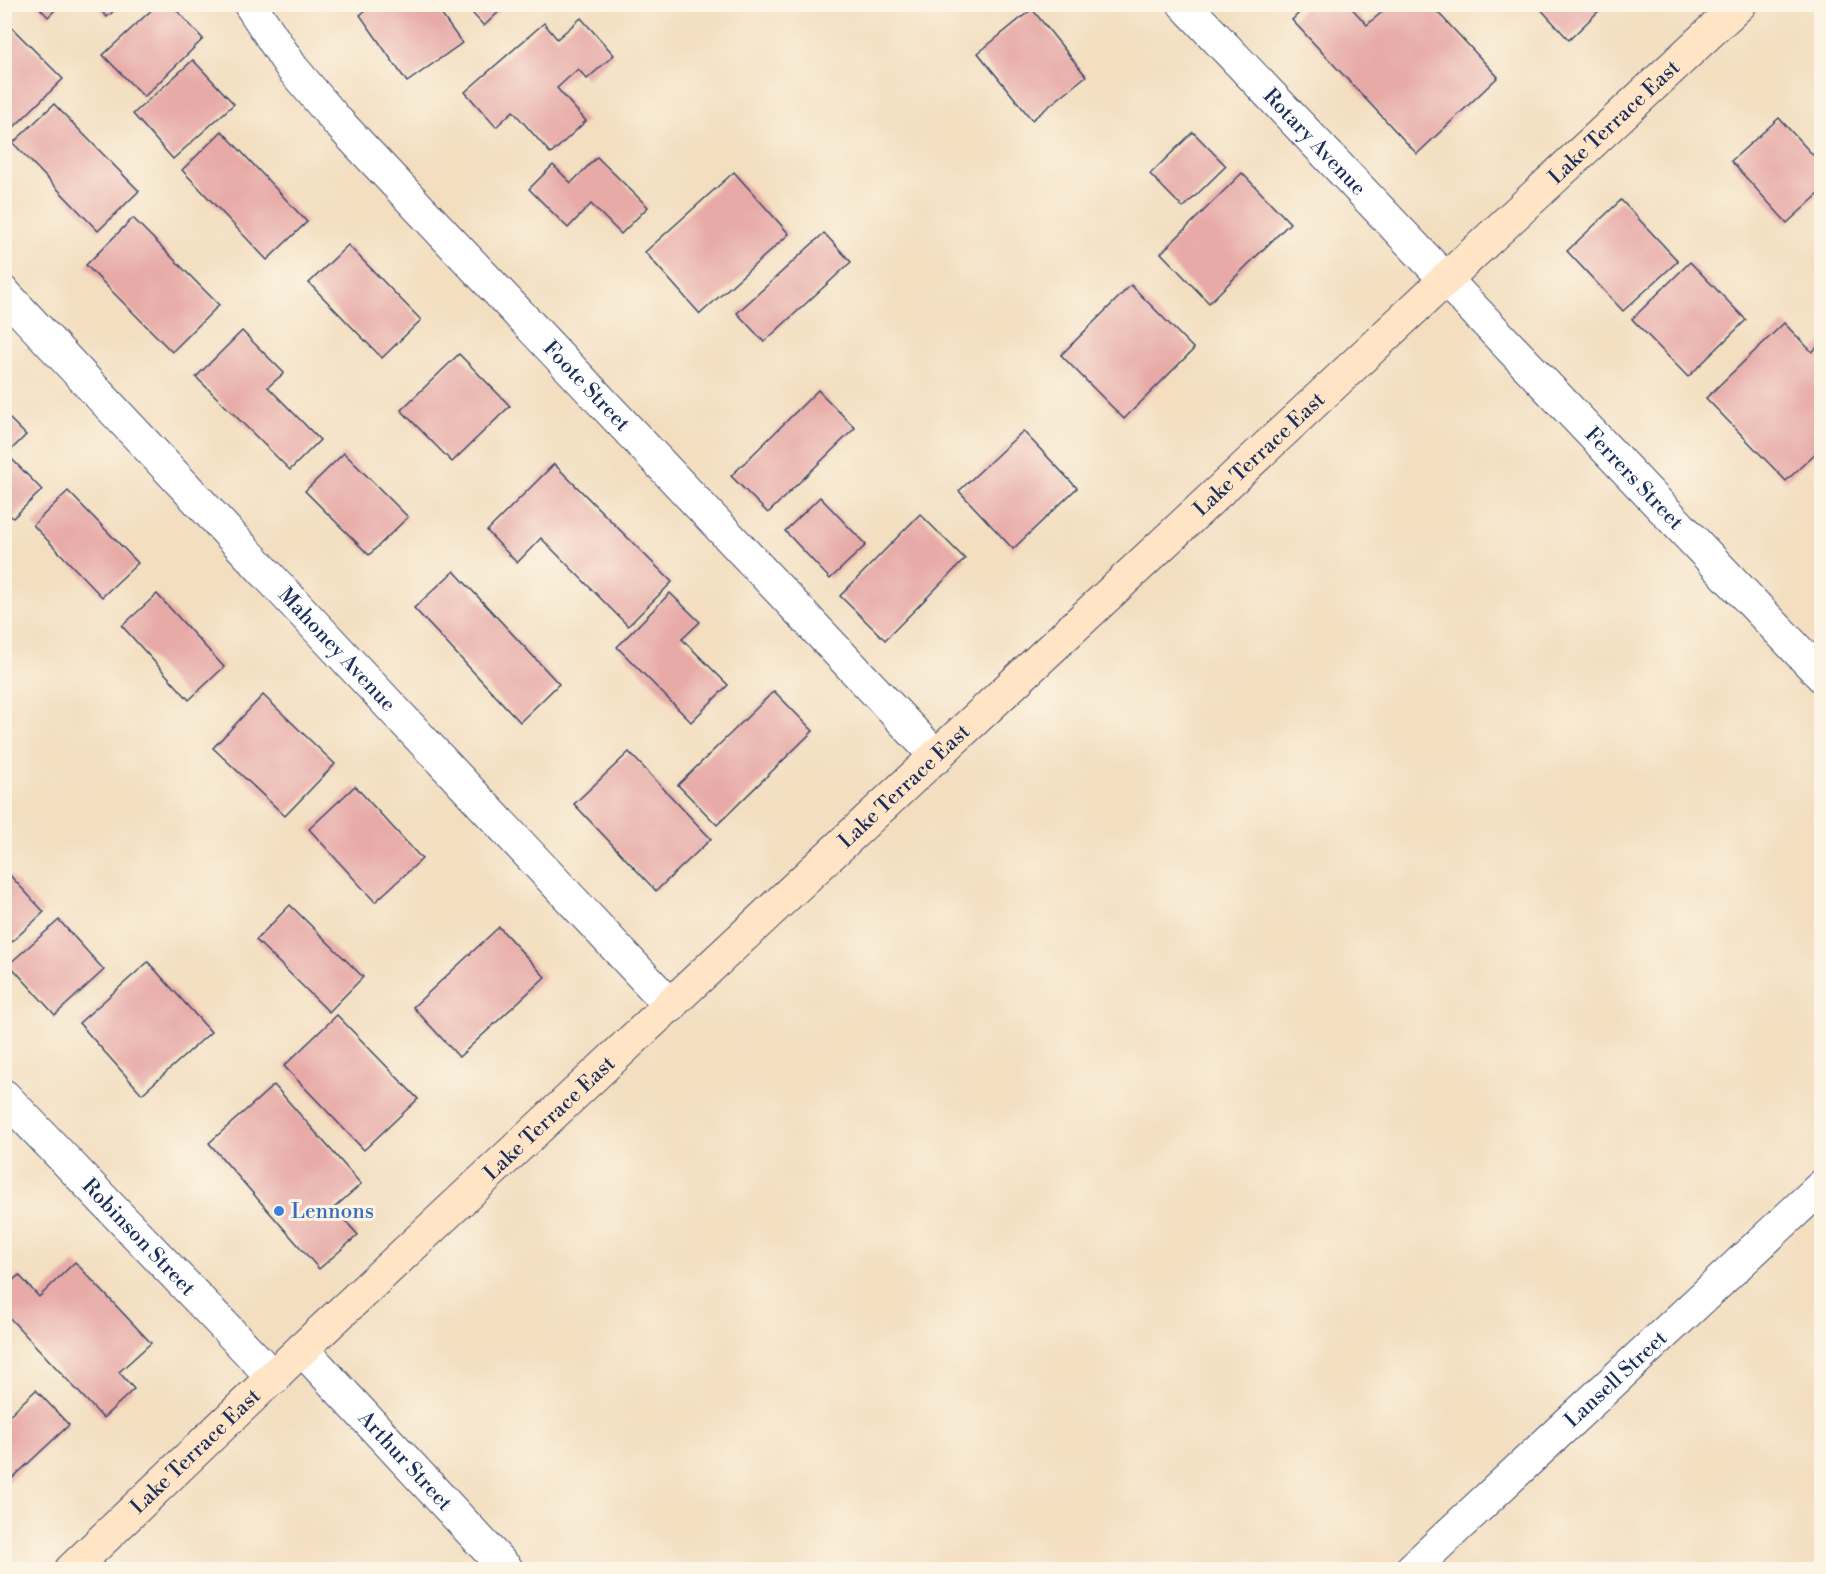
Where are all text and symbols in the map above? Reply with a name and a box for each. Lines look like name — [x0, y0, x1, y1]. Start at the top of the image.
street label: Lake Terrace East — [1543, 55, 1686, 190]
street label: Rotary Avenue — [1257, 83, 1371, 201]
street label: Foote Street — [537, 336, 635, 438]
street label: Lake Terrace East — [1189, 387, 1331, 522]
street label: Ferrers Street — [1579, 422, 1689, 536]
street label: Mahoney Avenue — [272, 583, 401, 718]
street label: Lake Terrace East — [834, 719, 976, 854]
street label: Lake Terrace East — [479, 1051, 621, 1186]
street label: Robinson Street — [76, 1173, 201, 1302]
place label: Lennons — [291, 1199, 374, 1225]
marker: Lennons — [272, 1204, 286, 1218]
street label: Lansell Street — [1560, 1325, 1673, 1434]
street label: Lake Terrace East — [125, 1383, 267, 1520]
street label: Arthur Street — [351, 1405, 458, 1517]

